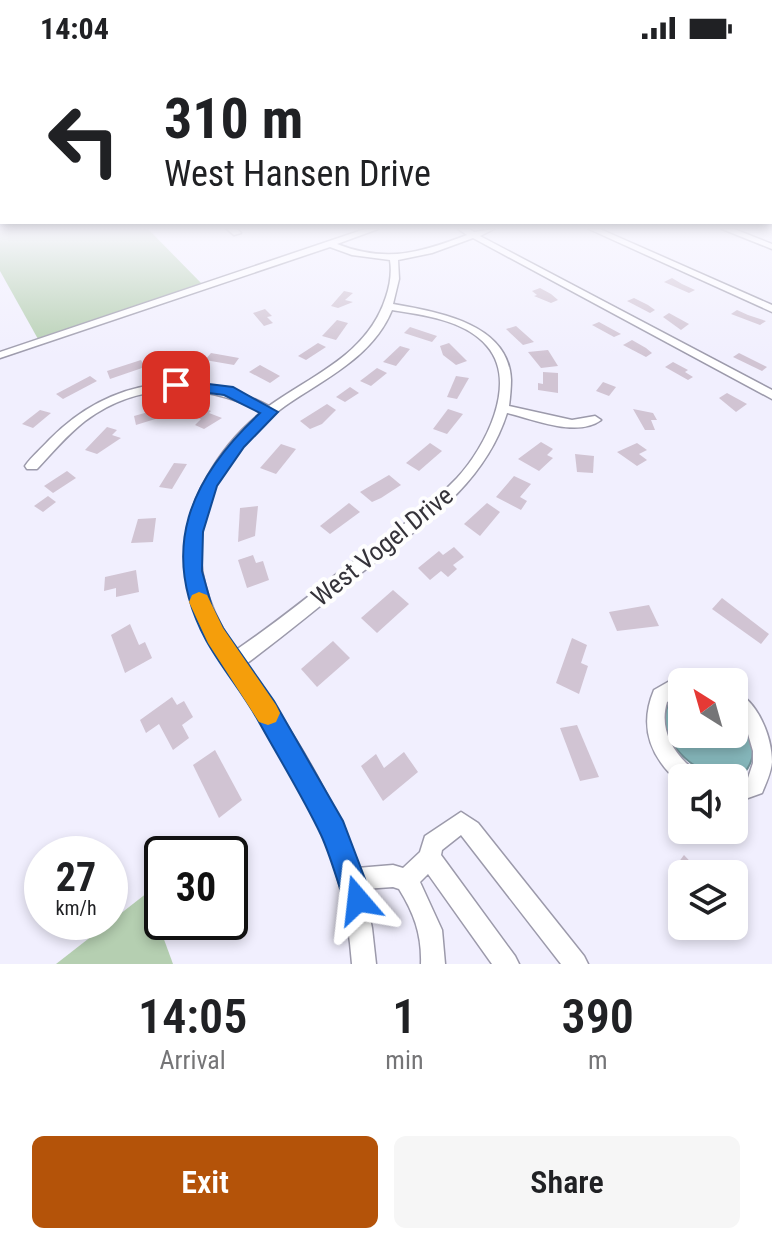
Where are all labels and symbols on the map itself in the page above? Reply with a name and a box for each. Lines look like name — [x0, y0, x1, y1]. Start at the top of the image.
pin — [142, 351, 210, 419]
street label: West Vogel Drive — [305, 480, 459, 612]
north arrow — [668, 668, 748, 748]
speed limit sign: 30 — [144, 836, 248, 940]
position arrow — [316, 858, 400, 942]

